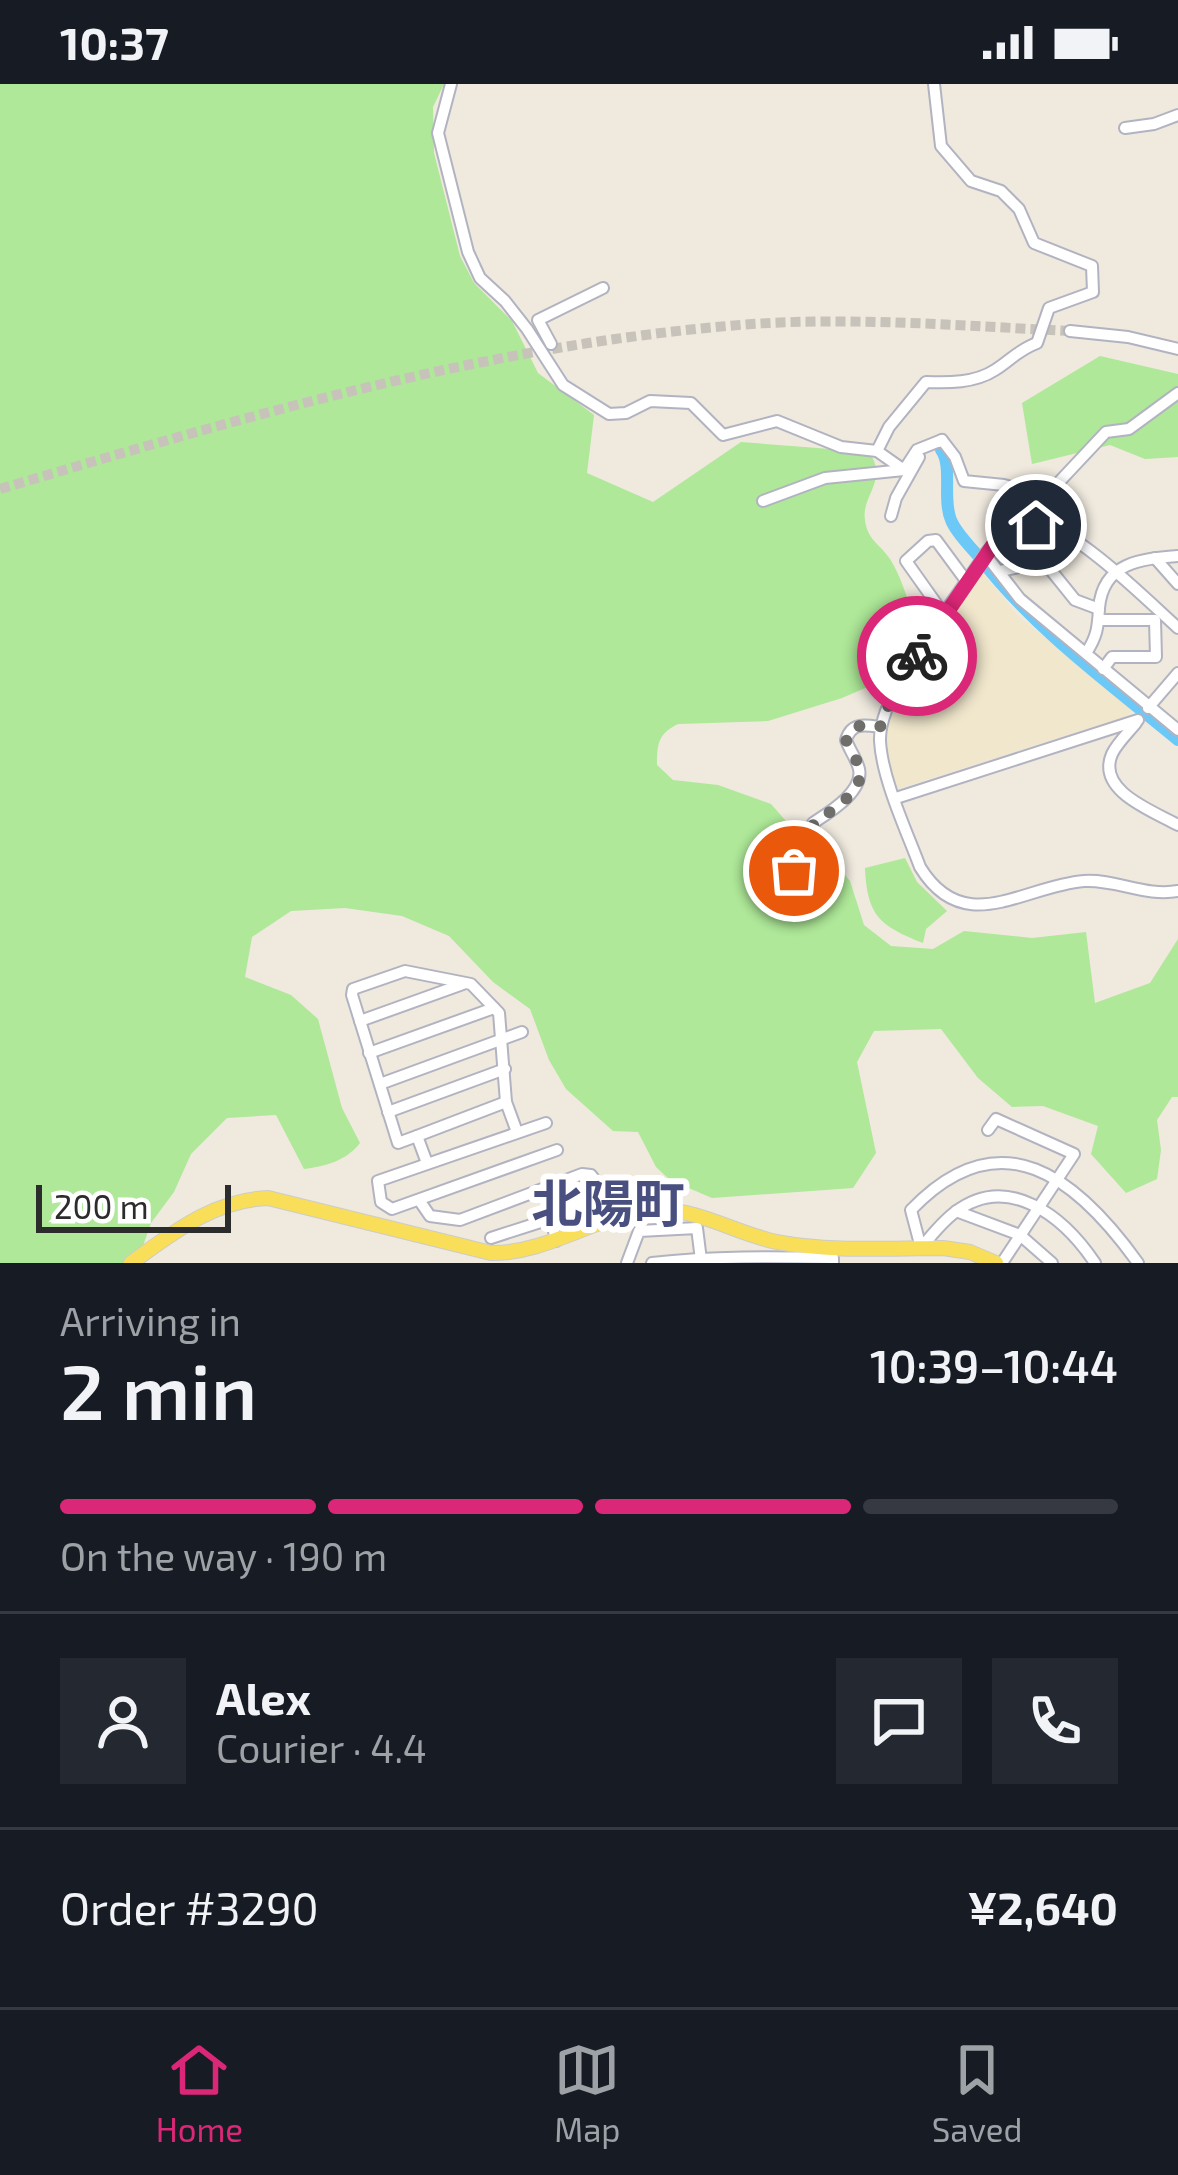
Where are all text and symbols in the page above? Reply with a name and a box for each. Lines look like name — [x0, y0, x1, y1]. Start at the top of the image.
text: 10:37 — [60, 15, 169, 69]
pin — [985, 474, 1087, 576]
icon: home — [1003, 492, 1069, 558]
courier — [857, 596, 977, 716]
icon: bike — [884, 623, 950, 689]
pin — [743, 820, 845, 922]
icon: bag — [761, 838, 827, 904]
district label: 北陽町 — [531, 1171, 685, 1232]
scale bar — [36, 1179, 231, 1232]
text: 200 m — [54, 1186, 149, 1226]
text: Arriving in — [60, 1297, 241, 1344]
text: 10:39–10:44 — [870, 1338, 1118, 1392]
text: 2 min — [60, 1342, 257, 1436]
text: On the way · 190 m — [60, 1532, 387, 1579]
button: person — [60, 1658, 186, 1784]
button: chat — [836, 1658, 962, 1784]
button: phone — [992, 1658, 1118, 1784]
text: Alex — [216, 1670, 311, 1724]
text: Courier · 4.4 — [216, 1724, 427, 1771]
text: Order #3290 — [60, 1880, 319, 1934]
text: ¥2,640 — [967, 1880, 1118, 1934]
tab: Home — [156, 2037, 243, 2149]
tab: Map — [554, 2037, 621, 2149]
tab: Saved — [932, 2037, 1022, 2149]

